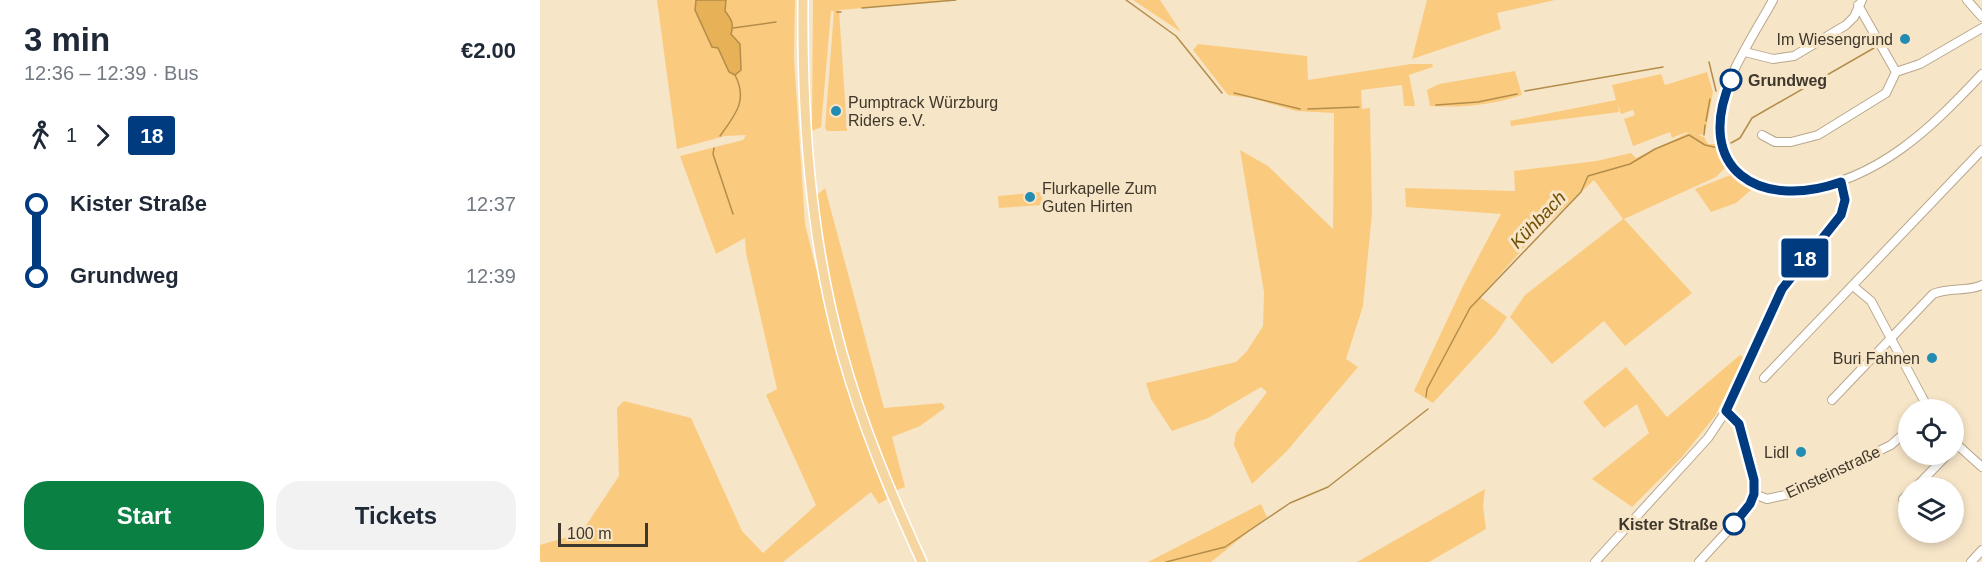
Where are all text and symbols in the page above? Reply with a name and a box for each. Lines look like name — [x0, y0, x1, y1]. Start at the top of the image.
text: 3 min — [24, 21, 110, 58]
place label: Im Wiesengrund — [1777, 31, 1893, 48]
marker: Im Wiesengrund — [1898, 32, 1912, 46]
text: €2.00 — [461, 38, 516, 63]
text: 12:36 – 12:39 · Bus — [24, 62, 199, 84]
marker: Grundweg — [1720, 69, 1742, 91]
place label: Grundweg — [1748, 72, 1827, 89]
place label: Pumptrack Würzburg Riders e.V. — [848, 94, 998, 129]
marker: Pumptrack Würzburg Riders e.V. — [829, 104, 843, 118]
icon: walk — [24, 119, 57, 152]
icon: forward — [86, 119, 119, 152]
text: 1 — [66, 124, 77, 146]
text: 18 — [140, 124, 163, 147]
place label: Flurkapelle Zum Guten Hirten — [1042, 180, 1157, 215]
water label: Kühbach — [1506, 187, 1570, 253]
marker: Flurkapelle Zum Guten Hirten — [1023, 190, 1037, 204]
text: Kister Straße — [70, 191, 207, 216]
text: 12:37 — [466, 193, 516, 215]
line badge: 18 — [1778, 238, 1832, 278]
text: 18 — [1793, 247, 1817, 270]
text: Grundweg — [70, 263, 179, 288]
text: 12:39 — [466, 265, 516, 287]
place label: Buri Fahnen — [1833, 350, 1920, 367]
marker: Buri Fahnen — [1925, 351, 1939, 365]
map controls — [1898, 399, 1964, 543]
button: locate — [1898, 399, 1964, 465]
street label: Einsteinstraße — [1783, 443, 1883, 501]
place label: Lidl — [1764, 444, 1789, 461]
marker: Lidl — [1794, 445, 1808, 459]
button: layers — [1898, 477, 1964, 543]
button: Start — [24, 481, 264, 550]
button: Tickets — [276, 481, 516, 550]
marker: Kister Straße — [1723, 513, 1745, 535]
place label: Kister Straße — [1618, 516, 1718, 533]
scale bar — [558, 520, 648, 548]
text: 100 m — [567, 525, 611, 542]

